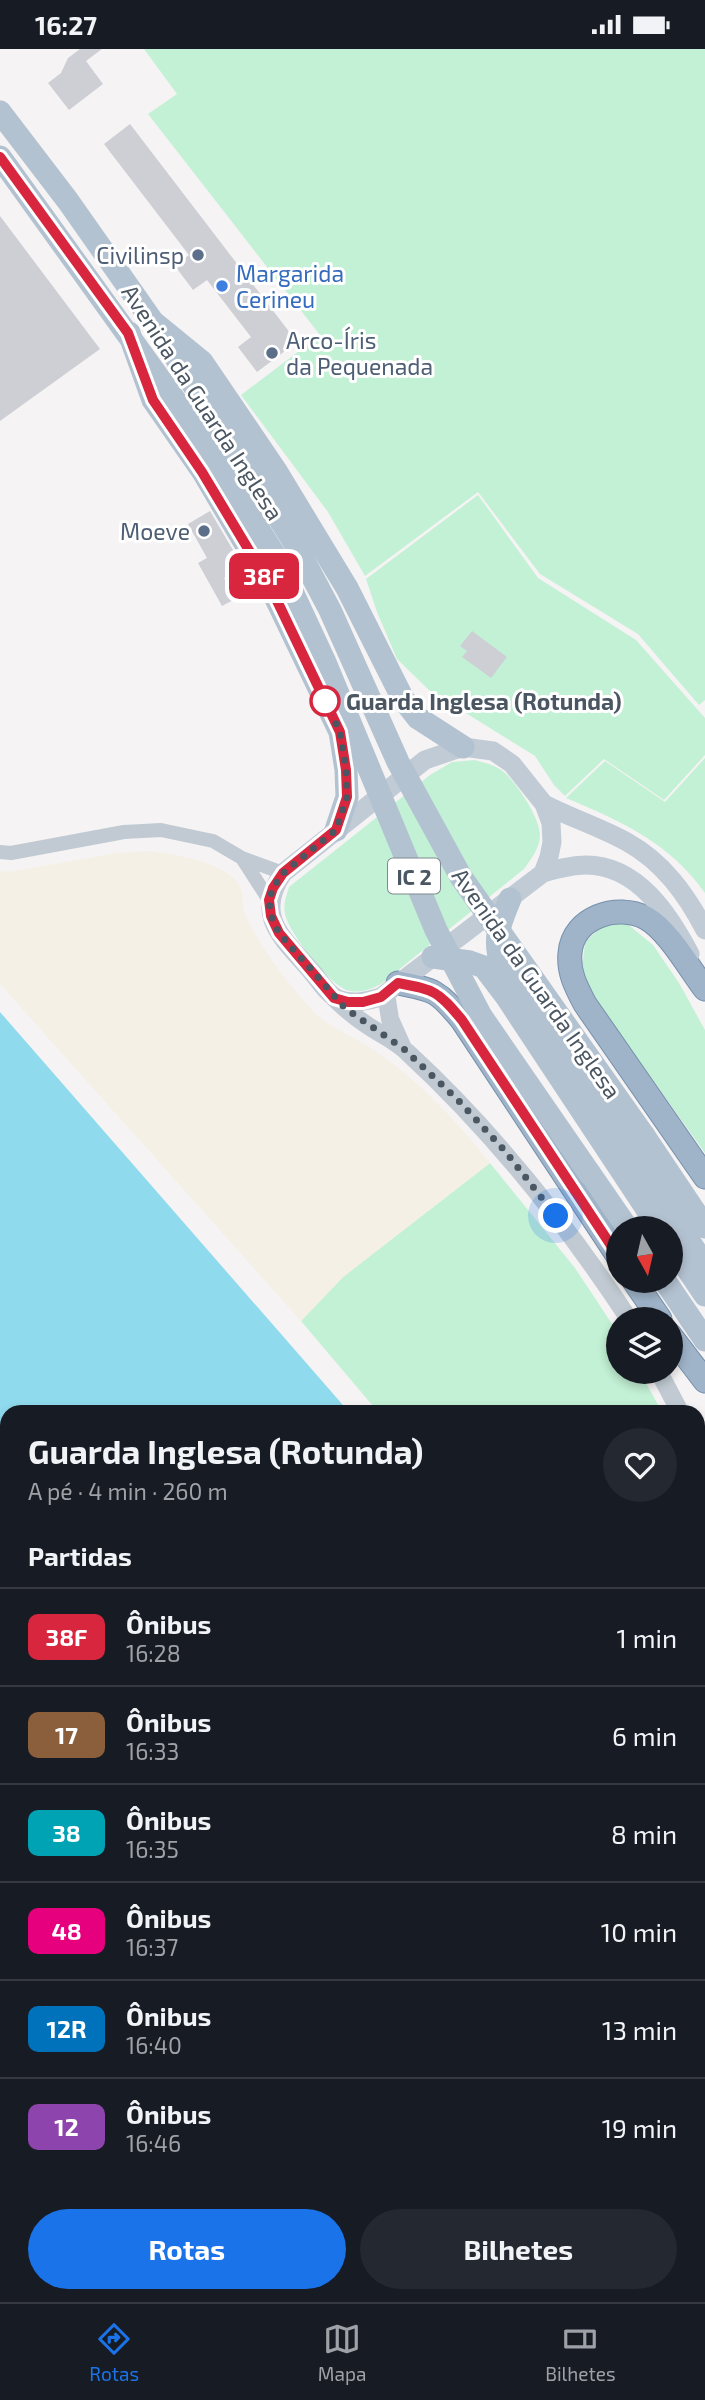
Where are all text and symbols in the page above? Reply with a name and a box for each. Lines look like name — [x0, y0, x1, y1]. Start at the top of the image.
text: 16:27 — [35, 9, 97, 40]
place label: Civilinsp — [96, 241, 184, 269]
marker: Civilinsp — [190, 247, 206, 263]
place label: Margarida Cerineu — [236, 259, 344, 313]
marker: Margarida Cerineu — [214, 278, 230, 294]
street label: Avenida da Guarda Inglesa — [116, 279, 290, 525]
place label: Arco-Íris da Pequenada — [286, 326, 433, 380]
marker: Arco-Íris da Pequenada — [264, 345, 280, 361]
place label: Moeve — [120, 517, 190, 545]
marker: Moeve — [196, 523, 212, 539]
line badge: 38F — [224, 553, 304, 599]
text: 38F — [243, 561, 285, 590]
marker: Guarda Inglesa (Rotunda) — [310, 686, 340, 716]
place label: Guarda Inglesa (Rotunda) — [346, 687, 622, 715]
road number: IC 2 — [388, 859, 440, 893]
street label: Avenida da Guarda Inglesa — [447, 862, 627, 1104]
your location — [538, 1198, 573, 1233]
north arrow — [606, 1216, 682, 1293]
map controls — [606, 1216, 683, 1384]
button: layers — [606, 1307, 683, 1384]
button: heart — [603, 1428, 677, 1502]
text: Guarda Inglesa (Rotunda) — [28, 1431, 423, 1471]
text: A pé · 4 min · 260 m — [28, 1477, 228, 1505]
text: Partidas — [28, 1540, 132, 1571]
text: Ônibus — [126, 1608, 211, 1639]
text: 38F — [46, 1622, 87, 1651]
text: 1 min — [617, 1622, 677, 1653]
text: 16:28 — [126, 1639, 181, 1667]
text: Ônibus — [126, 1706, 211, 1737]
text: 17 — [55, 1720, 78, 1749]
text: 6 min — [612, 1720, 677, 1751]
text: 16:33 — [126, 1737, 179, 1765]
text: Ônibus — [126, 1804, 211, 1835]
text: 38 — [52, 1818, 81, 1847]
text: 8 min — [611, 1818, 677, 1849]
text: 16:35 — [126, 1835, 179, 1863]
text: Ônibus — [126, 1902, 211, 1933]
text: 48 — [51, 1916, 82, 1945]
text: 10 min — [601, 1916, 677, 1947]
text: 16:37 — [126, 1933, 178, 1961]
text: Ônibus — [126, 2000, 211, 2031]
text: 12R — [47, 2014, 86, 2043]
text: 13 min — [602, 2014, 677, 2045]
text: 16:40 — [126, 2031, 182, 2059]
text: Ônibus — [126, 2098, 211, 2129]
text: 12 — [54, 2112, 79, 2141]
text: 19 min — [602, 2112, 677, 2143]
text: 16:46 — [126, 2129, 181, 2157]
button: Rotas — [28, 2209, 346, 2289]
button: Bilhetes — [360, 2209, 677, 2289]
tab: Rotas — [89, 2320, 139, 2385]
tab: Mapa — [318, 2320, 366, 2385]
tab: Bilhetes — [545, 2320, 616, 2385]

